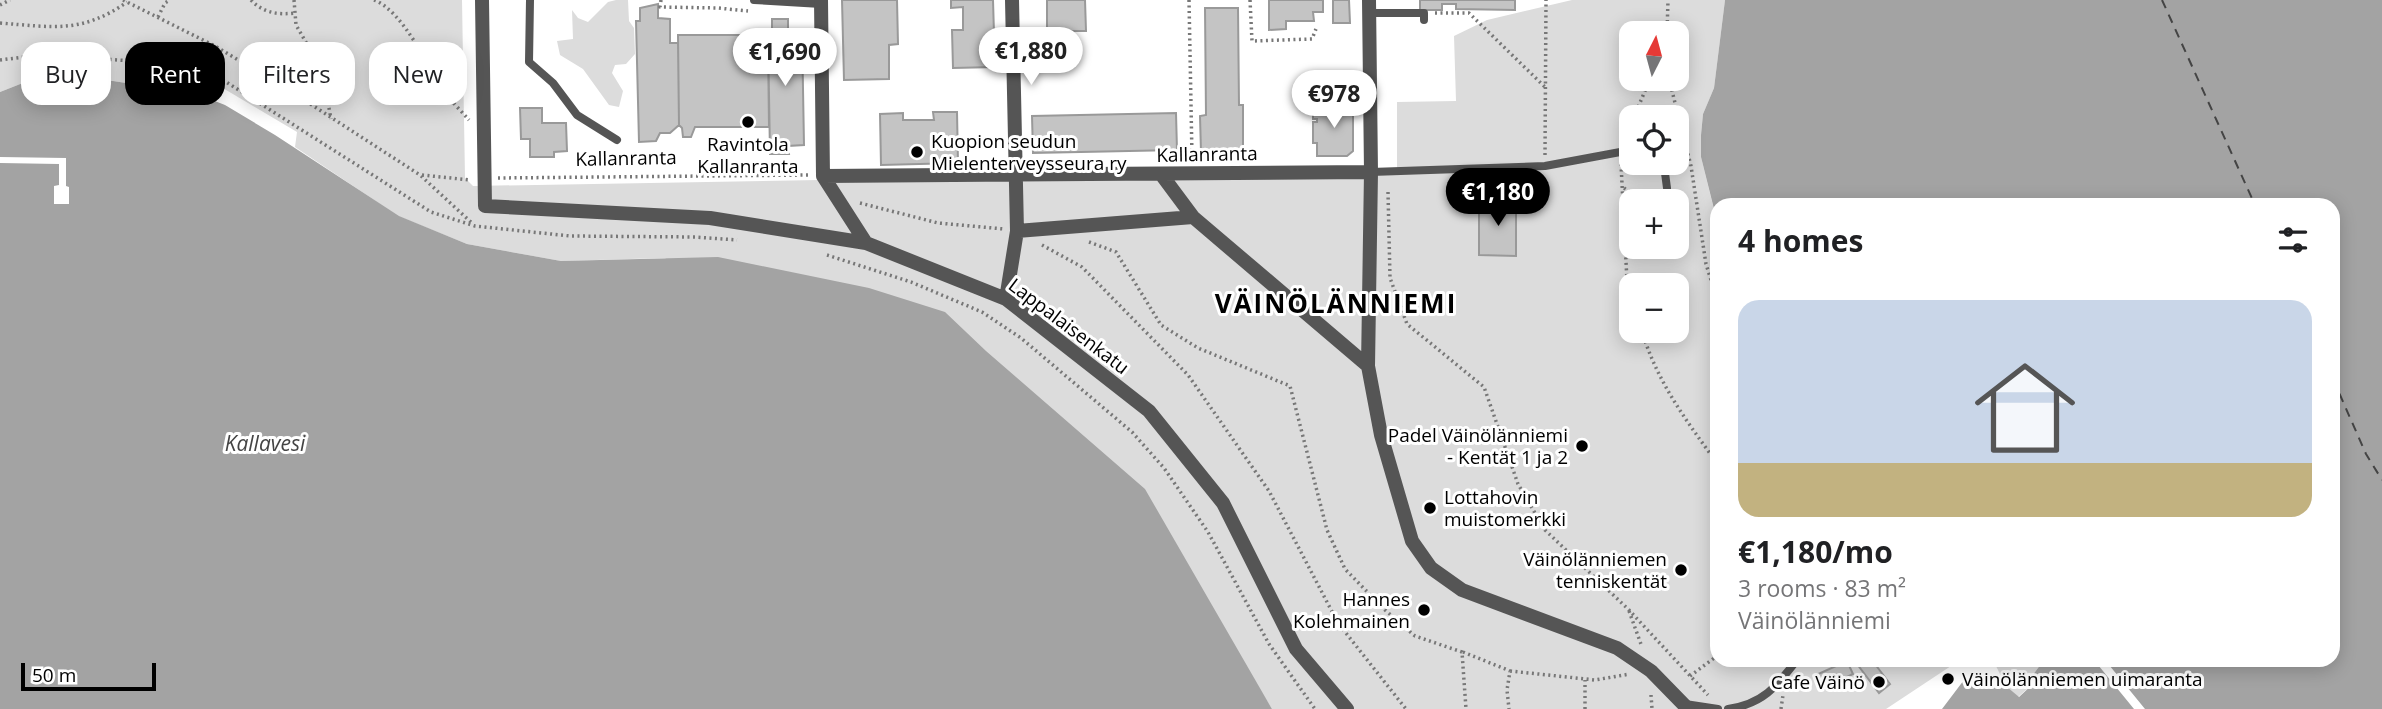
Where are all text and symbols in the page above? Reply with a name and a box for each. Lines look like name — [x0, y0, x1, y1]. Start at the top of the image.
north arrow — [1619, 21, 1689, 91]
map controls — [1619, 21, 1689, 343]
pin: €1,690 — [728, 28, 842, 88]
pin: €1,880 — [974, 28, 1088, 87]
text: €1,880 — [995, 34, 1067, 66]
text: €1,690 — [749, 35, 821, 67]
chip: Buy — [21, 42, 111, 105]
chip: Rent — [125, 42, 225, 105]
chip: Filters — [239, 42, 355, 105]
chip: New — [369, 42, 467, 105]
pin: €978 — [1293, 71, 1375, 130]
text: €978 — [1308, 77, 1360, 109]
button: locate — [1619, 105, 1689, 175]
marker: Ravintola Kallanranta — [740, 114, 756, 130]
place label: Kuopion seudun Mielenterveysseura ry — [931, 128, 1127, 176]
place label: Ravintola Kallanranta — [697, 131, 799, 179]
street label: Kallanranta — [1156, 140, 1258, 168]
street label: Kallanranta — [575, 144, 677, 172]
marker: Kuopion seudun Mielenterveysseura ry — [909, 144, 925, 160]
pin: €1,180 — [1441, 168, 1555, 228]
text: €1,180 — [1462, 175, 1534, 207]
button: + — [1619, 189, 1689, 259]
text: 4 homes — [1738, 220, 1863, 261]
icon: filters — [2274, 221, 2312, 259]
street label: Lappalaisenkatu — [1003, 272, 1135, 380]
button: − — [1619, 273, 1689, 343]
district label: VÄINÖLÄNNIEMI — [1215, 285, 1457, 321]
icon: home — [1962, 345, 2088, 471]
place label: Padel Väinölänniemi - Kentät 1 ja 2 — [1388, 422, 1568, 470]
water label: Kallavesi — [225, 429, 306, 457]
marker: Padel Väinölänniemi - Kentät 1 ja 2 — [1574, 438, 1590, 454]
place label: Lottahovin muistomerkki — [1444, 484, 1566, 532]
marker: Lottahovin muistomerkki — [1422, 500, 1438, 516]
text: €1,180/mo — [1738, 531, 1893, 572]
place label: Väinölänniemen tenniskentät — [1523, 546, 1667, 594]
marker: Väinölänniemen tenniskentät — [1673, 562, 1689, 578]
text: 3 rooms · 83 m² — [1738, 572, 1906, 604]
place label: Hannes Kolehmainen — [1293, 586, 1410, 634]
marker: Hannes Kolehmainen — [1416, 602, 1432, 618]
text: Väinölänniemi — [1738, 604, 1891, 636]
scale bar — [21, 660, 156, 692]
text: 50 m — [32, 662, 76, 688]
place label: Väinölänniemen uimaranta — [1962, 666, 2203, 692]
place label: Cafe Väinö — [1771, 669, 1865, 695]
marker: Väinölänniemen uimaranta — [1940, 671, 1956, 687]
marker: Cafe Väinö — [1871, 674, 1887, 690]

